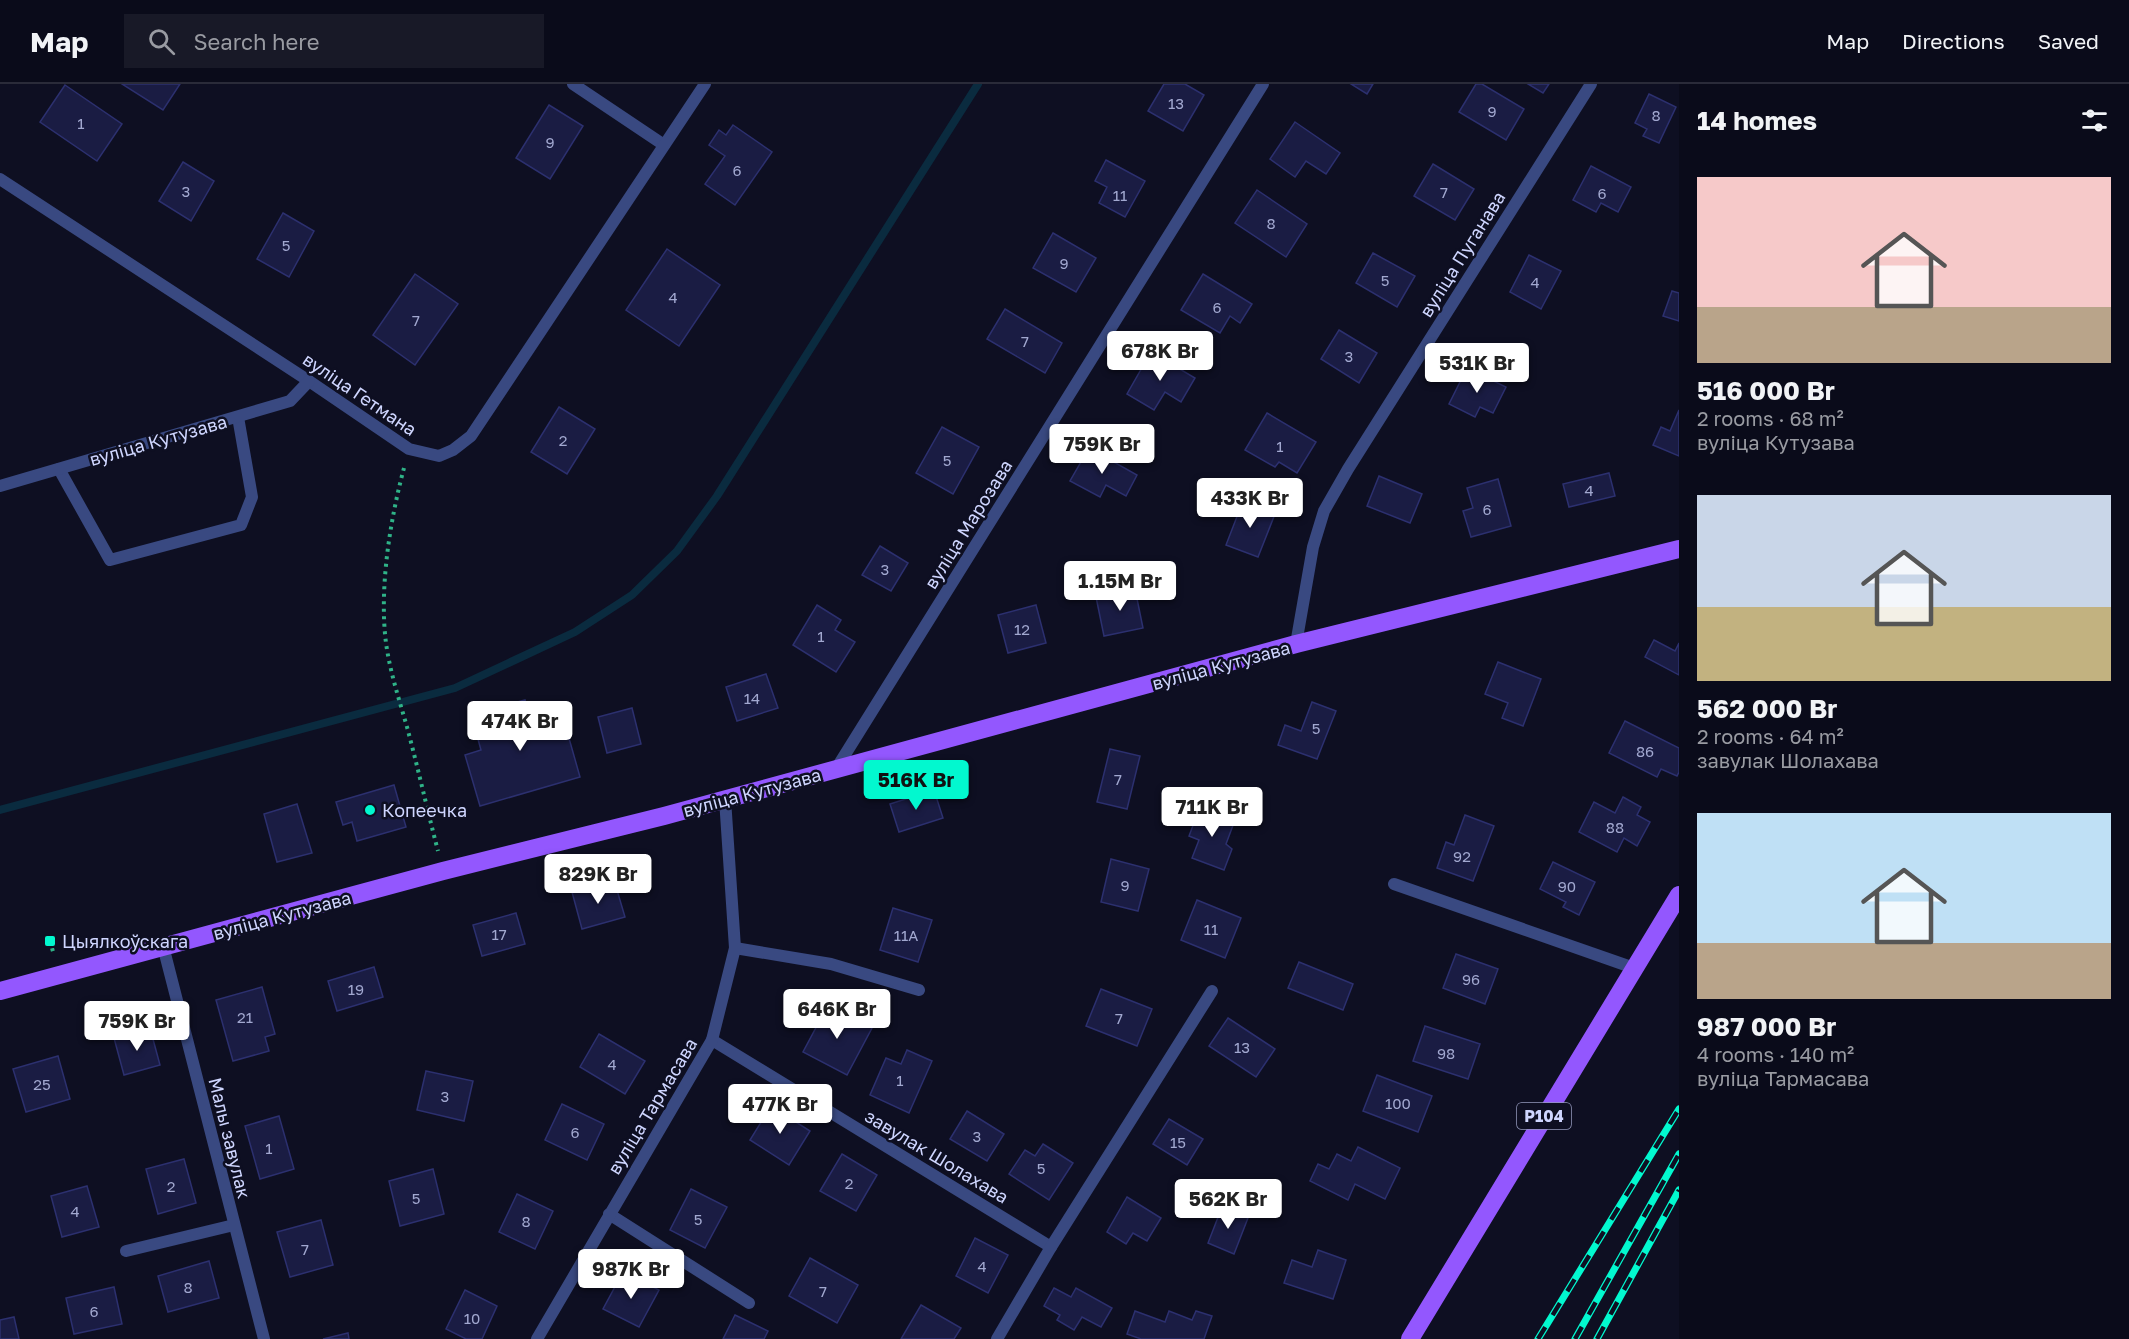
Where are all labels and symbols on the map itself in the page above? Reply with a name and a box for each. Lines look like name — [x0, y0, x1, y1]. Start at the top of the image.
house number: 13 — [1168, 94, 1184, 112]
house number: 9 — [1487, 102, 1497, 120]
house number: 8 — [1651, 106, 1661, 124]
house number: 1 — [77, 114, 85, 132]
house number: 9 — [545, 133, 555, 151]
house number: 6 — [732, 161, 742, 179]
house number: 3 — [182, 182, 190, 200]
house number: 7 — [1440, 183, 1448, 201]
house number: 6 — [1597, 184, 1607, 202]
house number: 11 — [1113, 186, 1127, 204]
street label: вуліца Пуганава — [1415, 187, 1509, 321]
house number: 8 — [1266, 214, 1276, 232]
house number: 5 — [282, 236, 290, 254]
house number: 9 — [1059, 254, 1069, 272]
house number: 5 — [1381, 271, 1389, 289]
house number: 4 — [1530, 273, 1540, 291]
house number: 4 — [668, 288, 678, 306]
house number: 6 — [1212, 298, 1222, 316]
house number: 7 — [412, 311, 420, 329]
pin: 678K Br — [1105, 331, 1215, 382]
house number: 7 — [1021, 332, 1029, 350]
pin: 531K Br — [1422, 343, 1532, 394]
house number: 3 — [1345, 347, 1353, 365]
street label: вуліца Гетмана — [299, 348, 421, 440]
street label: вуліца Кутузава — [87, 410, 229, 470]
pin: 759K Br — [1047, 424, 1157, 475]
house number: 2 — [559, 431, 567, 449]
house number: 1 — [1276, 437, 1284, 455]
house number: 5 — [943, 451, 951, 469]
street label: вуліца Марозава — [919, 455, 1017, 593]
pin: 433K Br — [1195, 478, 1305, 529]
house number: 4 — [1584, 481, 1594, 499]
house number: 6 — [1482, 500, 1492, 518]
house number: 3 — [881, 560, 889, 578]
pin: 1.15M Br — [1058, 561, 1182, 612]
house number: 12 — [1014, 620, 1030, 638]
house number: 1 — [817, 627, 825, 645]
street label: вуліца Кутузава — [1150, 636, 1292, 694]
house number: 14 — [744, 689, 760, 707]
pin: 474K Br — [465, 701, 575, 752]
house number: 5 — [1312, 719, 1320, 737]
house number: 86 — [1636, 742, 1654, 760]
pin: 516K Br — [861, 760, 971, 811]
street label: вуліца Кутузава — [681, 763, 823, 821]
house number: 7 — [1114, 770, 1122, 788]
pin: 711K Br — [1157, 787, 1267, 838]
place label: Копеечка — [382, 799, 467, 821]
marker: Копеечка — [363, 803, 377, 817]
house number: 88 — [1606, 818, 1624, 836]
house number: 92 — [1453, 847, 1471, 865]
pin: 829K Br — [543, 854, 653, 905]
house number: 9 — [1120, 876, 1130, 894]
house number: 90 — [1558, 877, 1576, 895]
street label: вуліца Кутузава — [211, 886, 353, 944]
house number: 11 — [1204, 920, 1218, 938]
house number: 17 — [491, 925, 507, 943]
house number: 11А — [894, 926, 918, 944]
place label: Цыялкоўскага — [62, 930, 188, 952]
marker: Цыялкоўскага — [43, 934, 57, 948]
house number: 96 — [1462, 970, 1480, 988]
house number: 19 — [348, 980, 364, 998]
pin: 646K Br — [782, 989, 892, 1040]
pin: 759K Br — [82, 1001, 192, 1052]
house number: 21 — [237, 1008, 253, 1026]
house number: 7 — [1115, 1009, 1123, 1027]
street label: вуліца Тармасава — [603, 1034, 701, 1178]
house number: 13 — [1234, 1038, 1250, 1056]
house number: 98 — [1437, 1044, 1455, 1062]
house number: 4 — [607, 1055, 617, 1073]
house number: 1 — [896, 1071, 904, 1089]
house number: 25 — [33, 1075, 51, 1093]
street label: Малы завулак — [204, 1075, 256, 1201]
pin: 477K Br — [725, 1084, 835, 1135]
house number: 3 — [441, 1087, 449, 1105]
house number: 100 — [1385, 1094, 1411, 1112]
road number: Р104 — [1517, 1103, 1571, 1129]
street label: завулак Шолахава — [861, 1104, 1013, 1208]
house number: 6 — [570, 1123, 580, 1141]
house number: 3 — [973, 1127, 981, 1145]
house number: 15 — [1170, 1133, 1186, 1151]
house number: 1 — [265, 1139, 273, 1157]
house number: 5 — [1037, 1159, 1045, 1177]
house number: 2 — [845, 1174, 853, 1192]
house number: 2 — [167, 1177, 175, 1195]
pin: 562K Br — [1173, 1179, 1283, 1230]
house number: 5 — [412, 1189, 420, 1207]
house number: 4 — [70, 1202, 80, 1220]
house number: 5 — [694, 1210, 702, 1228]
house number: 8 — [521, 1212, 531, 1230]
house number: 7 — [301, 1240, 309, 1258]
pin: 987K Br — [576, 1249, 686, 1300]
house number: 4 — [977, 1257, 987, 1275]
house number: 8 — [183, 1278, 193, 1296]
house number: 7 — [819, 1282, 827, 1300]
house number: 6 — [89, 1302, 99, 1320]
house number: 10 — [464, 1309, 480, 1327]

